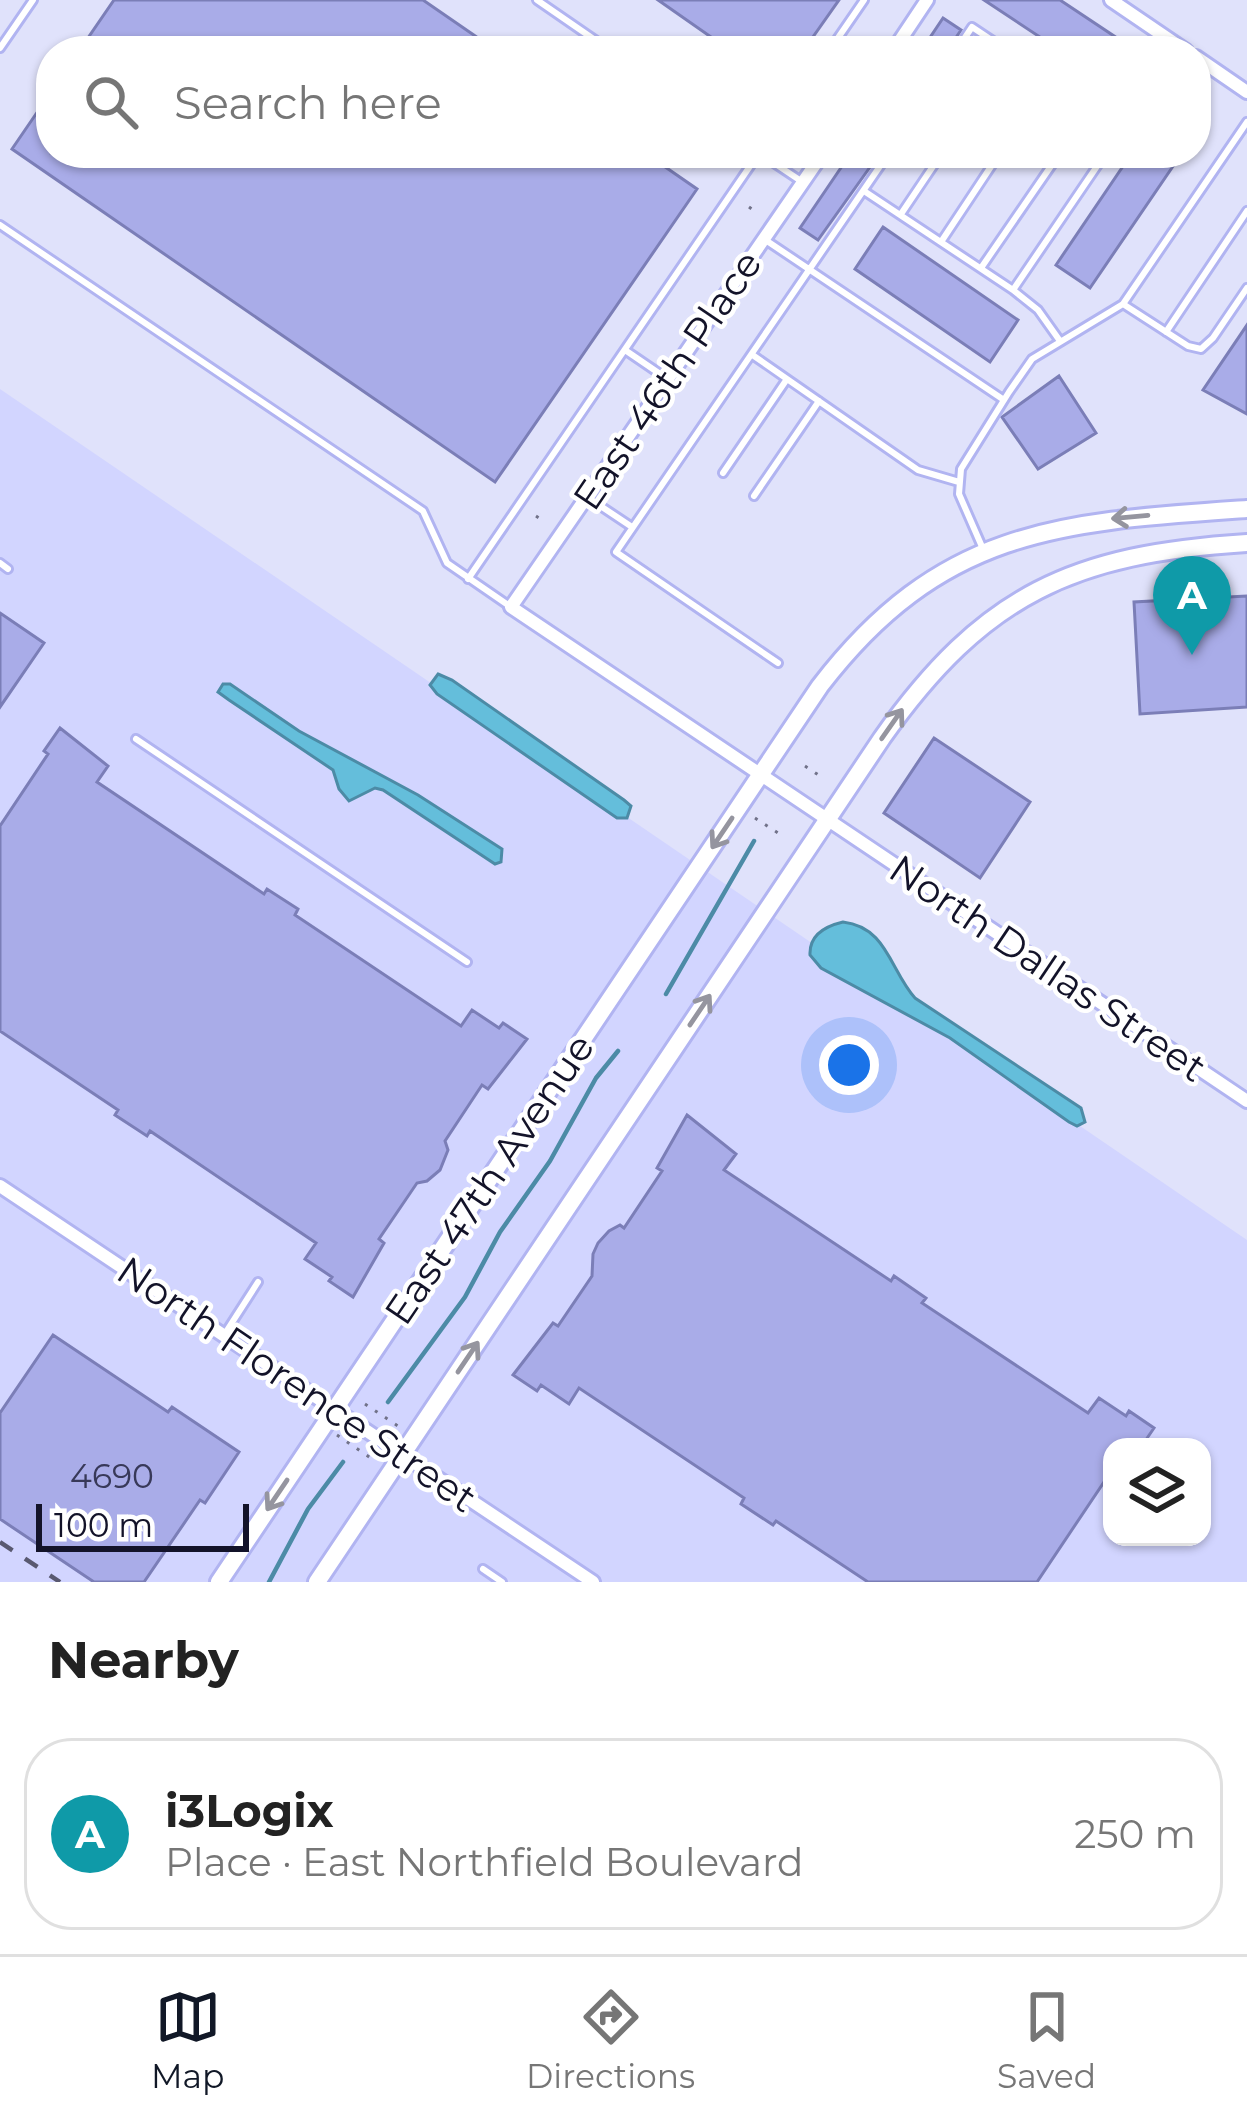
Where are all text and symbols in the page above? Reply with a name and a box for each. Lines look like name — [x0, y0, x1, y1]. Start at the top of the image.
search box — [36, 36, 1211, 168]
icon: search — [78, 69, 144, 135]
text: Search here — [174, 75, 442, 130]
street label: East 46th Place — [563, 241, 771, 519]
one-way arrow — [1111, 506, 1150, 529]
pin: A — [1153, 556, 1231, 655]
one-way arrow — [879, 708, 904, 741]
one-way arrow — [710, 816, 735, 850]
street label: North Dallas Street — [881, 844, 1215, 1092]
one-way arrow — [687, 994, 712, 1028]
street label: East 47th Avenue — [374, 1025, 604, 1333]
your location — [819, 1035, 879, 1095]
street label: North Florence Street — [108, 1246, 486, 1522]
one-way arrow — [455, 1341, 480, 1374]
map controls — [1103, 1438, 1211, 1546]
button: layers — [1103, 1438, 1211, 1546]
house number: 4690 — [70, 1456, 154, 1496]
one-way arrow — [265, 1478, 290, 1512]
scale bar — [36, 1498, 249, 1551]
text: 100 m — [54, 1505, 153, 1545]
text: Nearby — [48, 1629, 239, 1691]
text: i3Logix — [165, 1783, 334, 1838]
text: A — [75, 1810, 105, 1858]
text: 250 m — [1074, 1810, 1196, 1858]
text: Place · East Northfield Boulevard — [165, 1838, 804, 1886]
tab: Map — [151, 1984, 224, 2096]
tab: Directions — [526, 1984, 695, 2096]
tab: Saved — [997, 1984, 1096, 2096]

